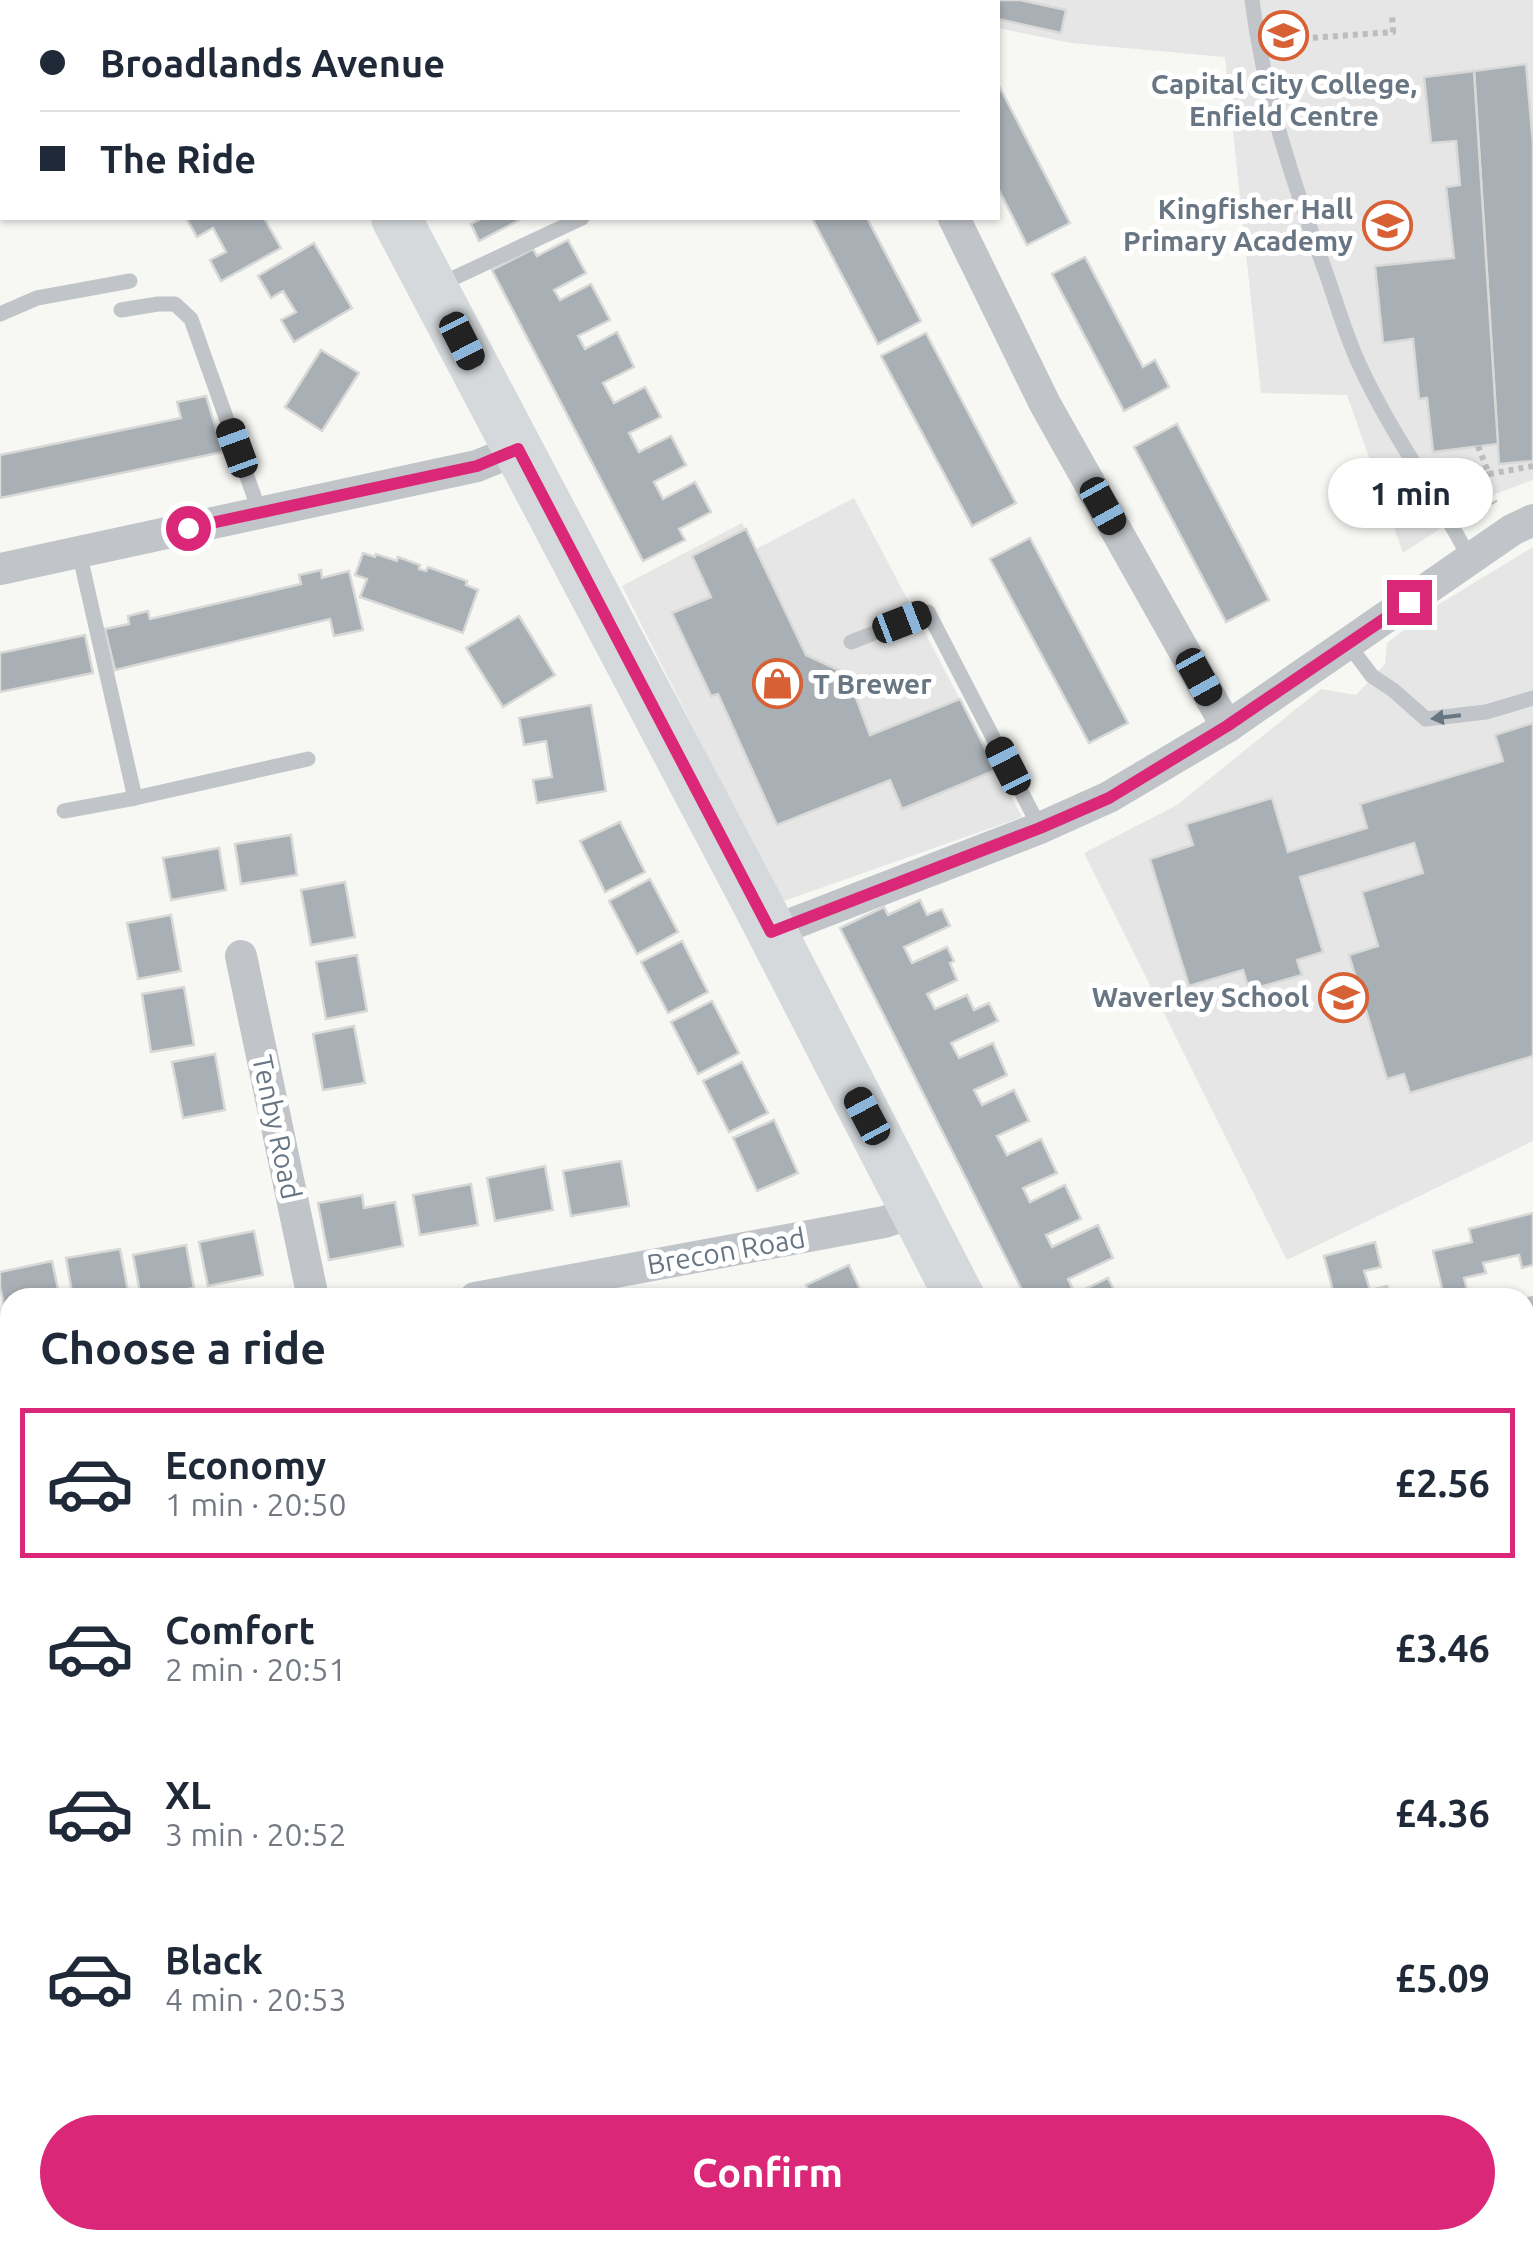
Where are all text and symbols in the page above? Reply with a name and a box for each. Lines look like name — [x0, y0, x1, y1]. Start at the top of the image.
school or university icon: Capital City College, Enfield Centre — [1258, 10, 1310, 62]
text: Broadlands Avenue — [100, 42, 445, 84]
place label: Capital City College, Enfield Centre — [1151, 68, 1417, 131]
text: The Ride — [100, 138, 256, 180]
place label: Kingfisher Hall Primary Academy — [1123, 193, 1353, 256]
school or university icon: Kingfisher Hall Primary Academy — [1362, 199, 1414, 251]
car — [435, 307, 489, 375]
car — [213, 415, 261, 481]
callout: 1 min — [1326, 457, 1492, 527]
car — [1075, 472, 1131, 540]
text: 1 min — [1370, 475, 1451, 511]
route start — [166, 506, 211, 551]
route end — [1387, 580, 1432, 625]
car — [869, 597, 935, 647]
car — [1171, 643, 1227, 711]
shop icon: T Brewer — [752, 658, 804, 710]
place label: T Brewer — [813, 668, 932, 699]
one-way arrow — [1430, 709, 1461, 725]
car — [981, 732, 1035, 800]
school or university icon: Waverley School — [1318, 971, 1370, 1023]
place label: Waverley School — [1092, 981, 1309, 1012]
street label: Tenby Road — [247, 1052, 308, 1202]
car — [840, 1082, 894, 1150]
street label: Brecon Road — [644, 1221, 807, 1280]
text: Choose a ride — [40, 1322, 326, 1373]
icon: car — [45, 1438, 135, 1528]
text: Economy — [165, 1444, 326, 1486]
text: £2.56 — [1395, 1462, 1490, 1504]
text: 1 min · 20:50 — [165, 1486, 347, 1522]
icon: car — [45, 1603, 135, 1693]
text: Comfort — [165, 1609, 315, 1651]
text: £3.46 — [1395, 1627, 1490, 1669]
text: 2 min · 20:51 — [165, 1651, 347, 1687]
icon: car — [45, 1768, 135, 1858]
text: XL — [165, 1774, 211, 1816]
text: £4.36 — [1395, 1792, 1490, 1834]
text: 3 min · 20:52 — [165, 1816, 347, 1852]
icon: car — [45, 1933, 135, 2023]
text: Black — [165, 1939, 263, 1981]
text: £5.09 — [1395, 1957, 1490, 1999]
text: 4 min · 20:53 — [165, 1981, 347, 2017]
button: Confirm — [40, 2115, 1495, 2230]

